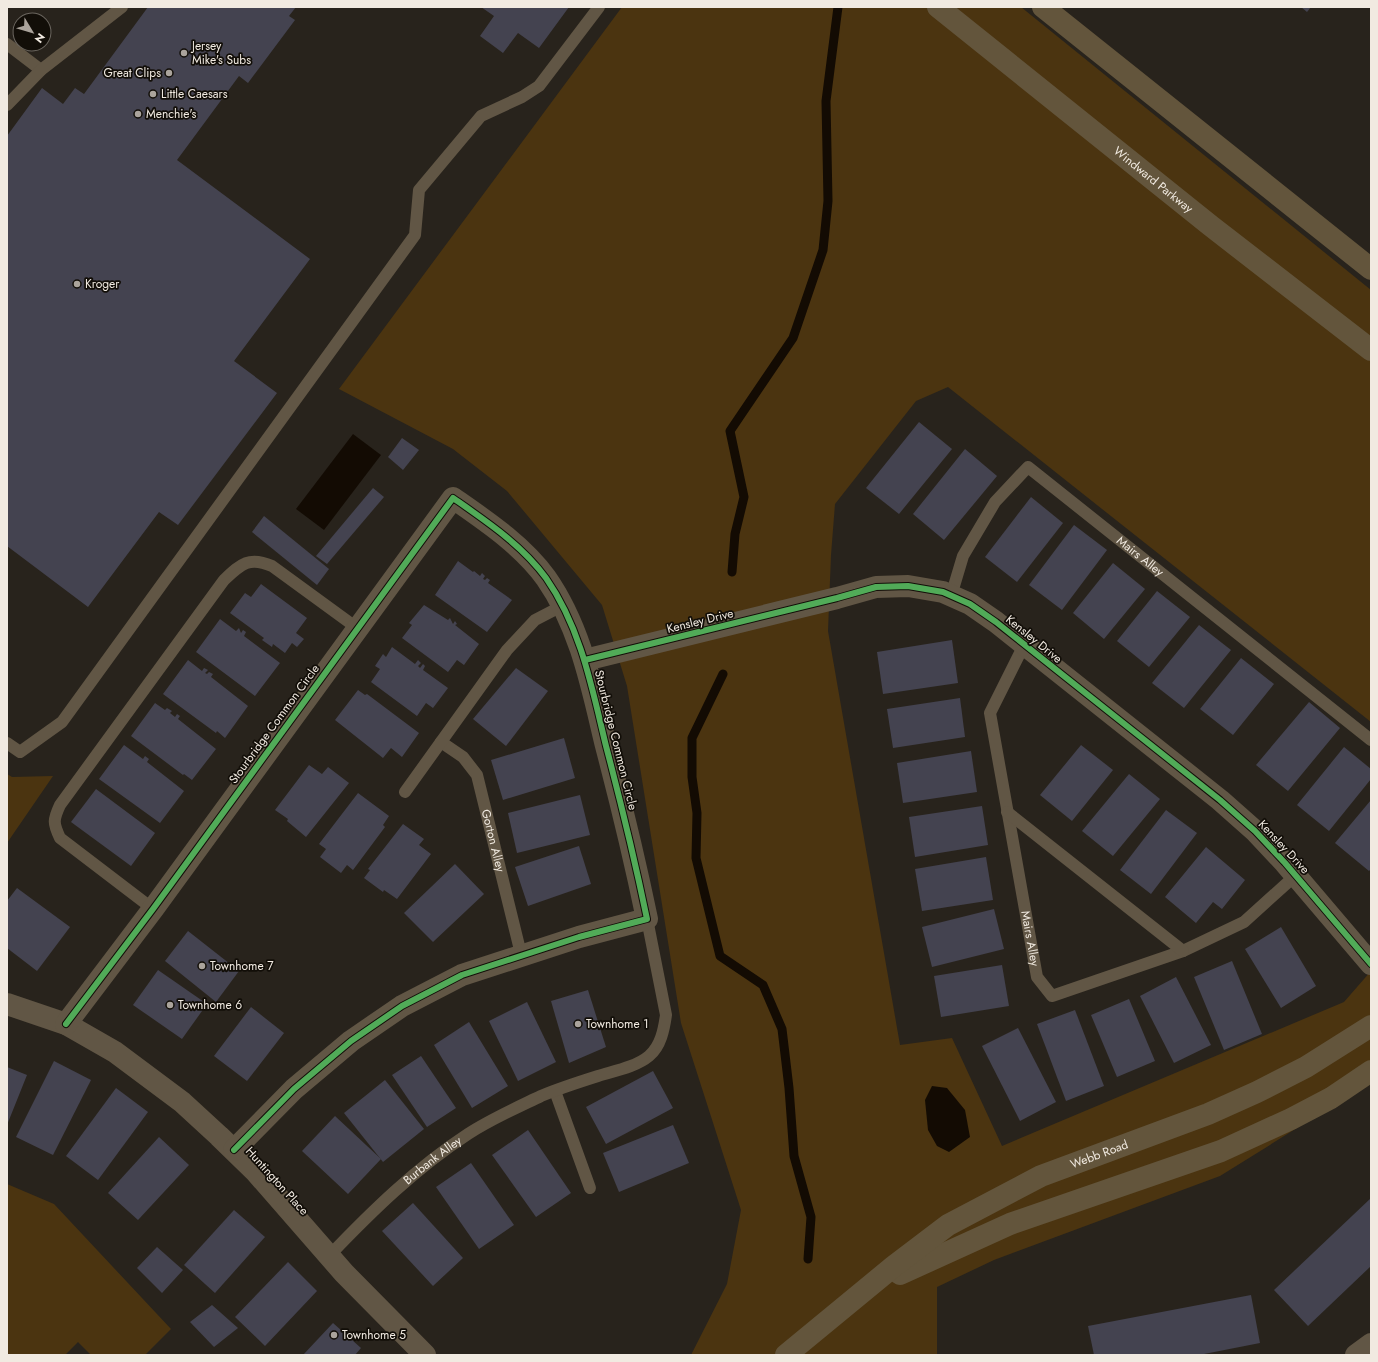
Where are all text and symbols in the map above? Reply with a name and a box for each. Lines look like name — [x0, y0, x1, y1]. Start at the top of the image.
north arrow — [12, 12, 52, 52]
text: N — [31, 30, 49, 47]
place label: Jersey Mike's Subs — [190, 37, 251, 69]
marker: Jersey Mike's Subs — [179, 48, 189, 58]
place label: Great Clips — [104, 64, 161, 82]
marker: Great Clips — [164, 68, 174, 78]
place label: Little Caesars — [161, 85, 228, 103]
marker: Little Caesars — [148, 89, 158, 99]
place label: Menchie's — [146, 105, 196, 123]
marker: Menchie's — [133, 109, 143, 119]
street label: Windward Parkway — [1110, 142, 1197, 218]
place label: Kroger — [85, 275, 120, 293]
marker: Kroger — [72, 279, 82, 289]
street label: Mairs Alley — [1113, 532, 1168, 581]
street label: Kensley Drive — [665, 604, 735, 638]
street label: Kensley Drive — [1002, 611, 1066, 667]
street label: Stourbridge Common Circle — [224, 661, 324, 787]
street label: Stourbridge Common Circle — [590, 668, 642, 812]
street label: Gorton Alley — [477, 807, 510, 875]
street label: Kensley Drive — [1254, 816, 1314, 878]
street label: Mairs Alley — [1016, 909, 1044, 968]
place label: Townhome 7 — [210, 957, 274, 975]
marker: Townhome 7 — [197, 961, 207, 971]
place label: Townhome 6 — [178, 996, 242, 1014]
marker: Townhome 6 — [165, 1000, 175, 1010]
place label: Townhome 1 — [586, 1015, 649, 1033]
marker: Townhome 1 — [573, 1019, 583, 1029]
street label: Burbank Alley — [399, 1131, 466, 1189]
street label: Webb Road — [1068, 1135, 1131, 1173]
street label: Huntington Place — [241, 1143, 313, 1219]
place label: Townhome 5 — [342, 1326, 406, 1344]
marker: Townhome 5 — [329, 1330, 339, 1340]

